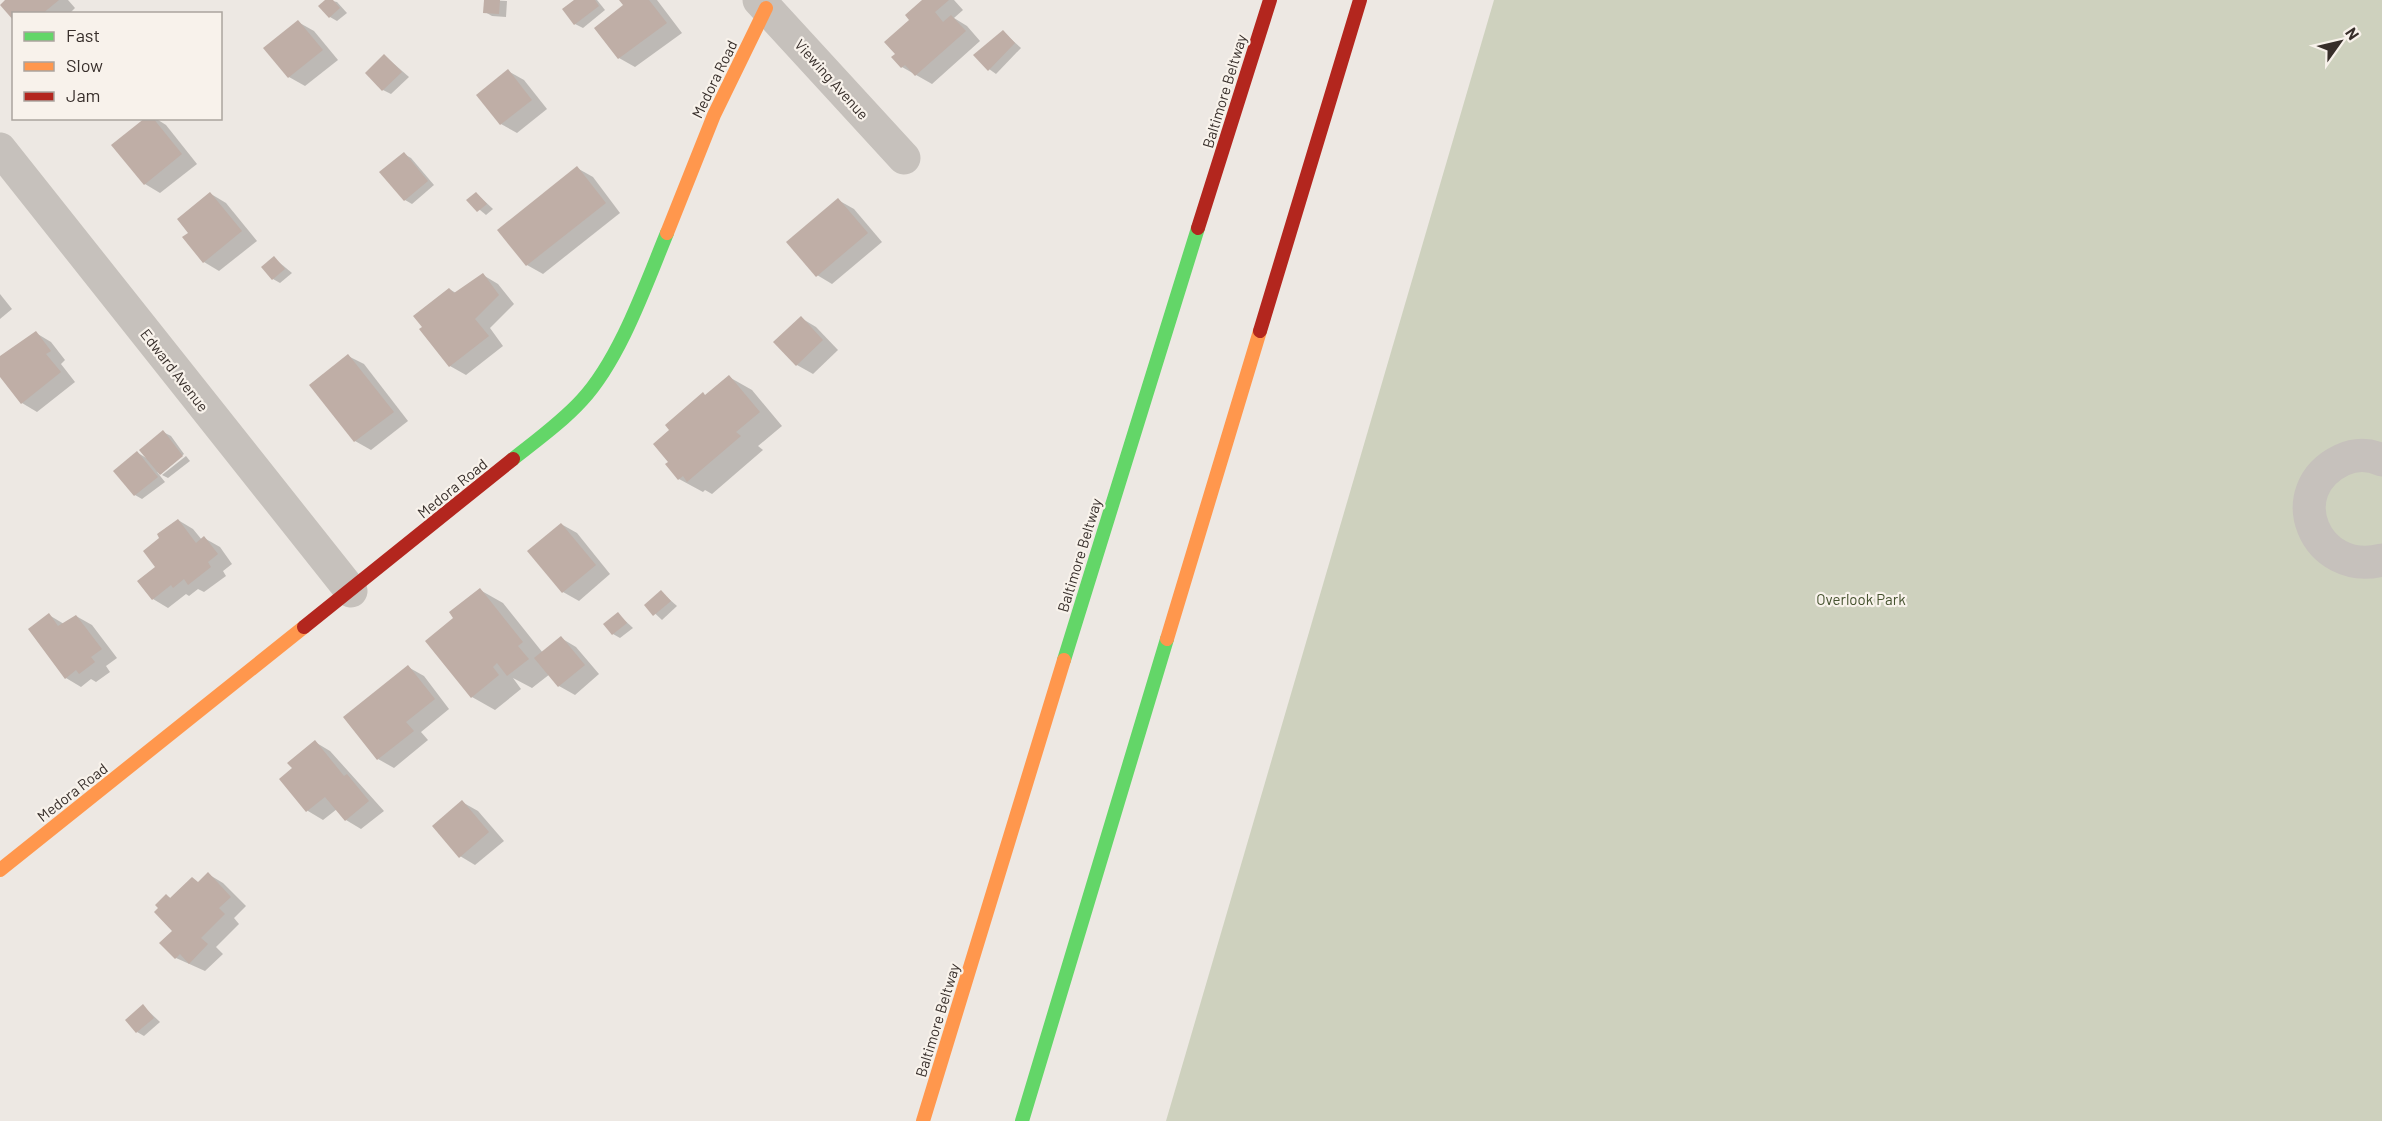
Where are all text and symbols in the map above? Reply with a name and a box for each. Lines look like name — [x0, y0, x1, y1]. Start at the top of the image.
legend — [12, 12, 222, 120]
north arrow — [2310, 12, 2370, 72]
text: Fast — [66, 24, 100, 46]
text: N — [2342, 24, 2364, 43]
street label: Baltimore Beltway — [1198, 32, 1250, 150]
street label: Viewing Avenue — [791, 35, 873, 123]
street label: Medora Road — [687, 37, 741, 121]
text: Slow — [66, 54, 103, 76]
text: Jam — [66, 84, 100, 106]
street label: Edward Avenue — [137, 325, 213, 415]
street label: Medora Road — [414, 454, 490, 522]
street label: Baltimore Beltway — [1053, 496, 1105, 614]
park label: Overlook Park — [1816, 590, 1906, 608]
street label: Medora Road — [33, 759, 111, 825]
street label: Baltimore Beltway — [911, 961, 963, 1079]

